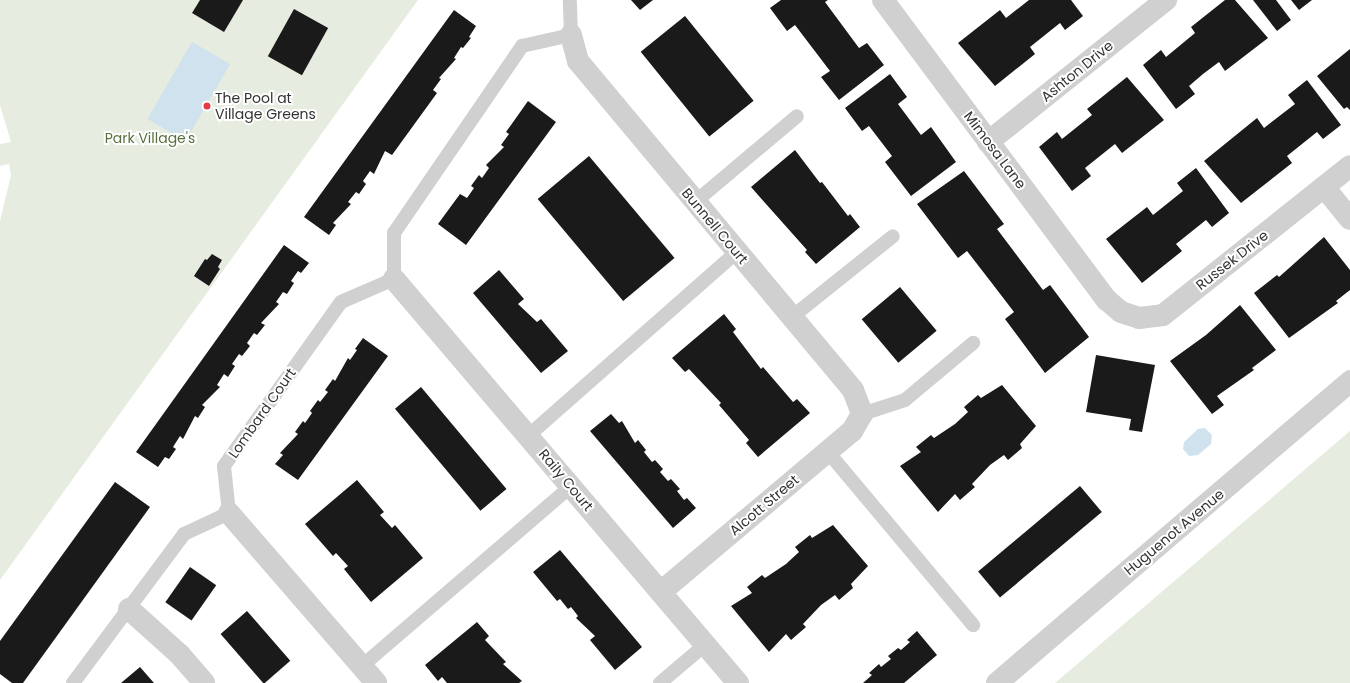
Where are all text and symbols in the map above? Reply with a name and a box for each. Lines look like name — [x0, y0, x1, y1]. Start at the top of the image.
street label: Ashton Drive — [1038, 37, 1116, 105]
place label: The Pool at Village Greens — [215, 90, 316, 122]
marker: The Pool at Village Greens — [202, 101, 212, 111]
street label: Mimosa Lane — [960, 108, 1030, 192]
park label: Park Village's — [105, 130, 195, 146]
street label: Bunnell Court — [678, 185, 752, 267]
street label: Russek Drive — [1193, 227, 1271, 293]
street label: Lombard Court — [225, 365, 299, 461]
street label: Raily Court — [535, 446, 597, 514]
street label: Alcott Street — [726, 471, 802, 539]
street label: Huguenot Avenue — [1121, 485, 1227, 579]

